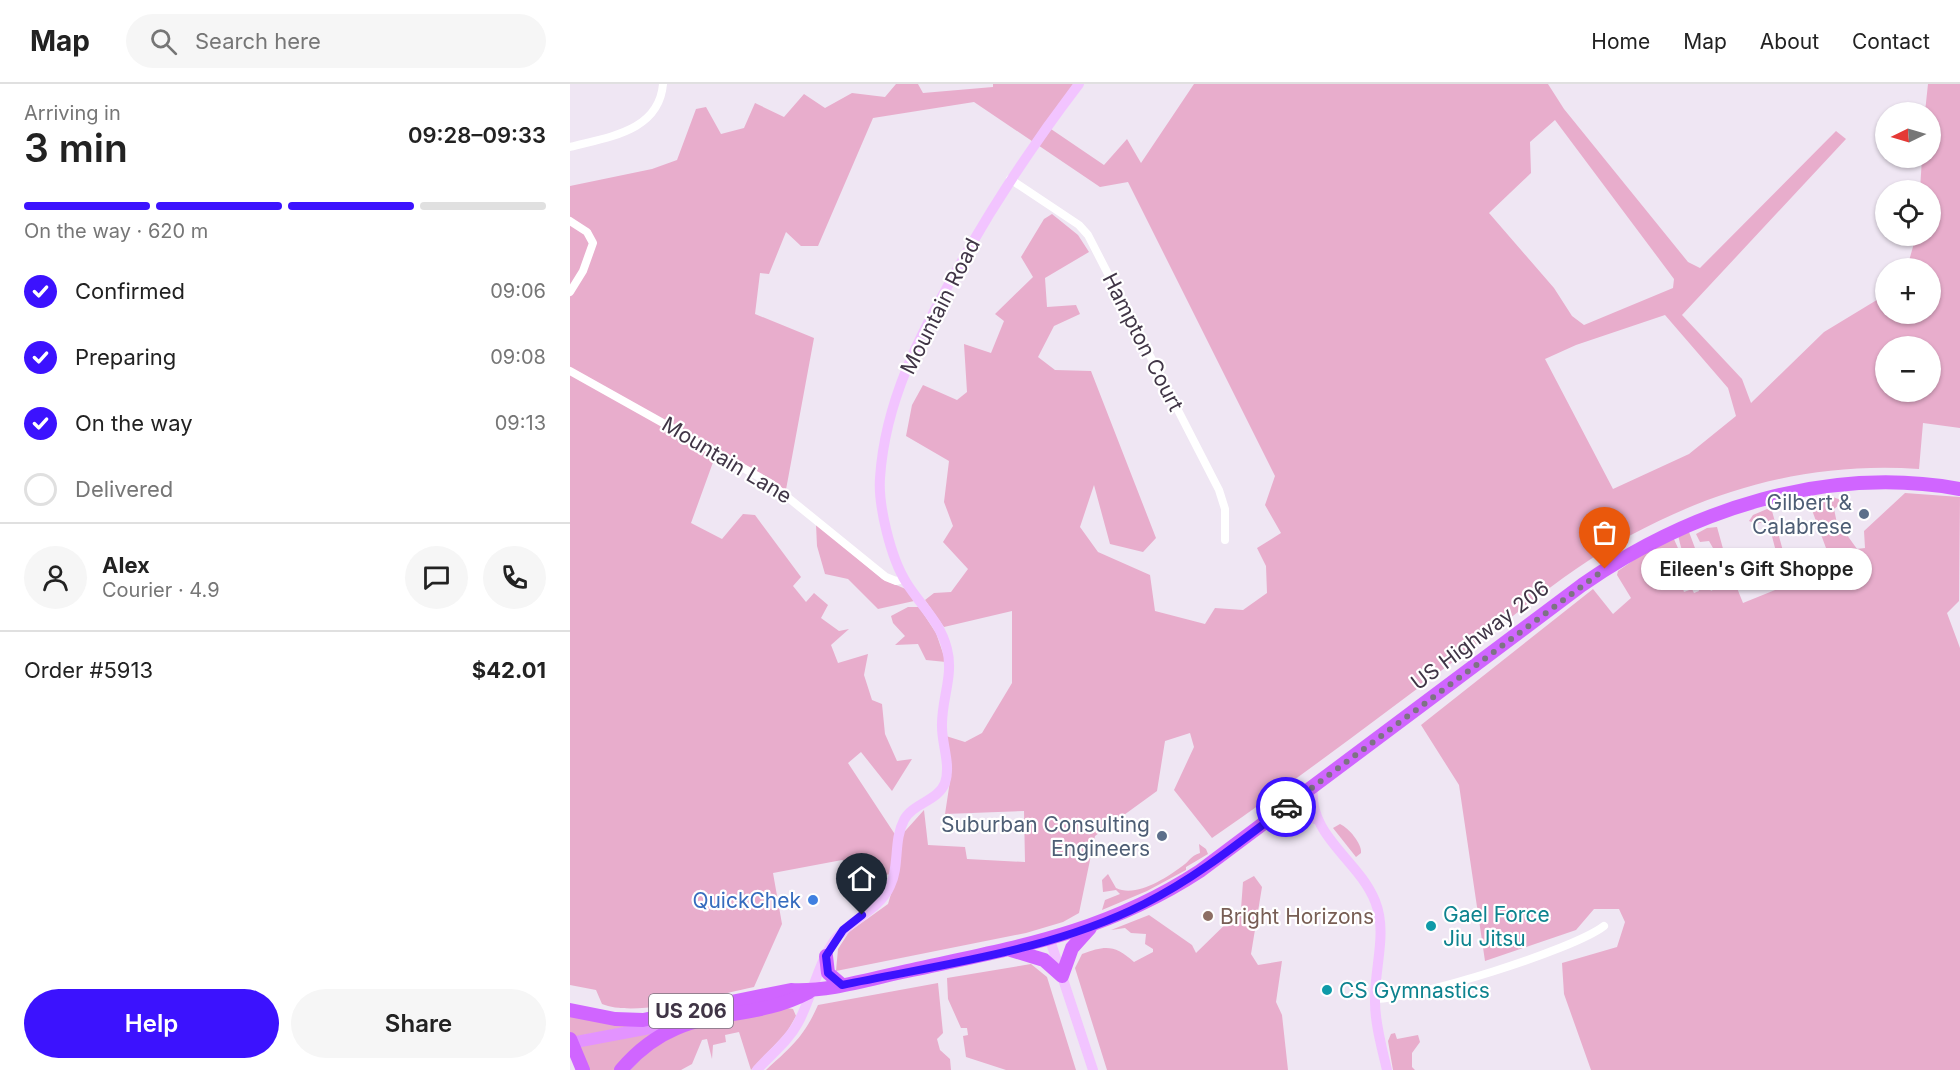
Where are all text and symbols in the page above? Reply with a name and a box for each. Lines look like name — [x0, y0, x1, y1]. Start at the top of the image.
search box — [126, 14, 546, 68]
text: Map — [30, 24, 90, 58]
icon: search — [147, 25, 180, 58]
text: Search here — [195, 28, 321, 54]
text: Home — [1591, 29, 1650, 54]
text: Map — [1683, 29, 1727, 54]
text: About — [1760, 29, 1819, 54]
text: Contact — [1852, 29, 1930, 54]
text: Arriving in — [24, 101, 121, 125]
north arrow — [1875, 102, 1941, 168]
map controls — [1875, 102, 1941, 402]
text: 09:28–09:33 — [408, 122, 546, 148]
text: 3 min — [24, 124, 128, 171]
button: locate — [1875, 180, 1941, 246]
text: On the way · 620 m — [24, 219, 208, 243]
street label: Mountain Road — [895, 234, 985, 378]
button: + — [1875, 258, 1941, 324]
street label: Hampton Court — [1097, 269, 1189, 415]
icon: check — [24, 275, 57, 308]
text: Confirmed — [75, 278, 185, 304]
text: 09:06 — [490, 279, 546, 303]
button: − — [1875, 336, 1941, 402]
icon: check — [24, 341, 57, 374]
text: Preparing — [75, 344, 176, 370]
text: 09:08 — [490, 345, 546, 369]
icon: check — [24, 407, 57, 440]
text: On the way — [75, 410, 193, 436]
text: 09:13 — [495, 411, 546, 435]
street label: Mountain Lane — [658, 411, 796, 509]
text: Delivered — [75, 476, 173, 502]
place label: Gilbert & Calabrese — [1752, 490, 1852, 539]
pin — [1579, 507, 1630, 569]
marker: Gilbert & Calabrese — [1857, 507, 1871, 521]
icon: bag — [1588, 516, 1621, 549]
button: person — [24, 546, 87, 609]
button: chat — [405, 546, 468, 609]
button: phone — [483, 546, 546, 609]
callout: Eileen's Gift Shoppe — [1641, 548, 1872, 590]
text: Alex — [102, 552, 150, 578]
text: Eileen's Gift Shoppe — [1659, 557, 1854, 581]
street label: US Highway 206 — [1406, 575, 1554, 695]
text: Courier · 4.9 — [102, 578, 220, 602]
text: Order #5913 — [24, 657, 153, 683]
text: $42.01 — [472, 657, 546, 683]
courier — [1256, 777, 1316, 837]
icon: car — [1270, 791, 1303, 824]
place label: Suburban Consulting Engineers — [941, 812, 1150, 861]
marker: Suburban Consulting Engineers — [1155, 829, 1169, 843]
pin — [836, 853, 887, 915]
icon: home — [845, 862, 878, 895]
place label: QuickChek — [692, 888, 801, 913]
marker: QuickChek — [806, 893, 820, 907]
place label: Gael Force Jiu Jitsu — [1443, 902, 1550, 951]
place label: Bright Horizons — [1220, 904, 1374, 929]
marker: Bright Horizons — [1201, 909, 1215, 923]
marker: Gael Force Jiu Jitsu — [1424, 919, 1438, 933]
place label: CS Gymnastics — [1339, 978, 1490, 1003]
marker: CS Gymnastics — [1320, 983, 1334, 997]
button: Help — [24, 989, 279, 1058]
button: Share — [291, 989, 546, 1058]
road number: US 206 — [649, 994, 733, 1028]

